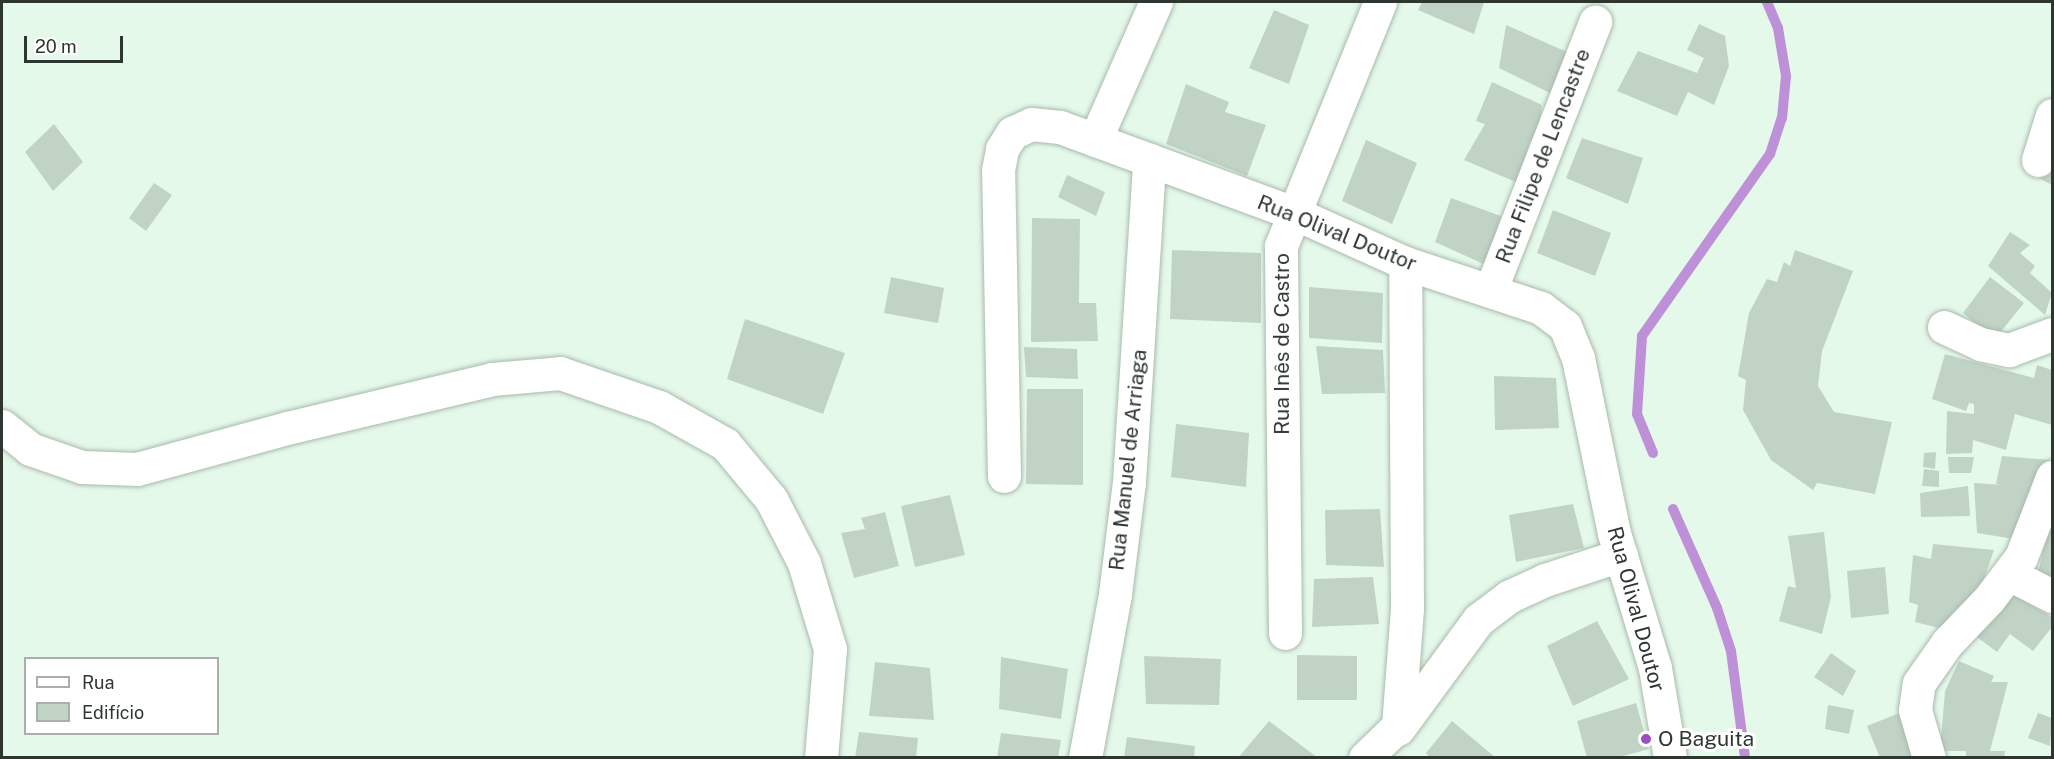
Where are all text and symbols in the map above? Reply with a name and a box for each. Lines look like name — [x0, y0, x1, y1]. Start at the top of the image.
scale bar — [27, 24, 126, 62]
text: 20 m — [35, 36, 77, 57]
street label: Rua Filipe de Lencastre — [1490, 45, 1596, 267]
street label: Rua Olival Doutor — [1254, 190, 1420, 276]
street label: Rua Inês de Castro — [1269, 253, 1295, 435]
street label: Rua Manuel de Arriaga — [1104, 348, 1152, 572]
street label: Rua Olival Doutor — [1602, 524, 1670, 694]
legend — [24, 657, 219, 735]
text: Rua — [82, 672, 114, 693]
text: Edifício — [82, 702, 144, 723]
place label: O Baguita — [1658, 726, 1754, 752]
marker: O Baguita — [1639, 732, 1653, 746]

